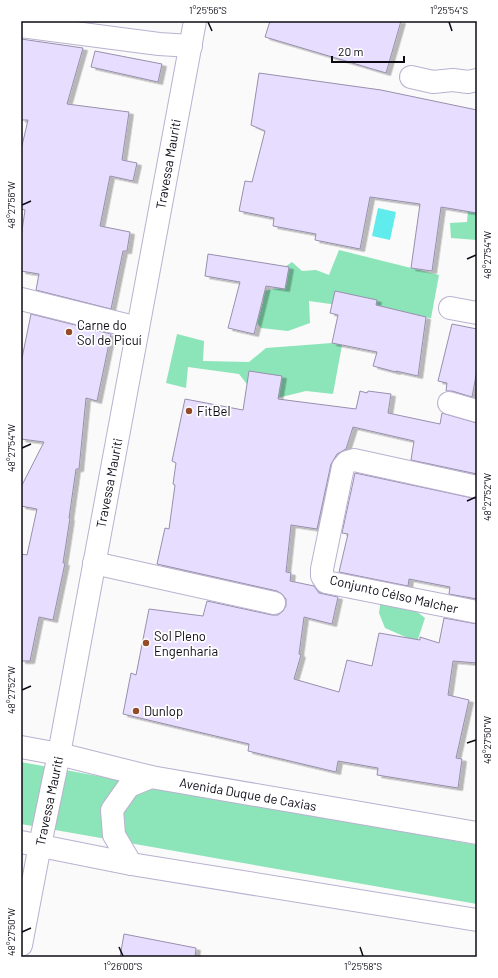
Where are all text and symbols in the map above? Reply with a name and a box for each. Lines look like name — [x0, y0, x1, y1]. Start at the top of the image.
text: 1°25'56"S — [189, 4, 227, 16]
text: 1°25'54"S — [430, 4, 468, 16]
scale bar — [332, 38, 404, 64]
text: 20 m — [338, 44, 364, 58]
street label: Travessa Mauriti — [152, 118, 184, 210]
text: 48°27'56"W — [5, 181, 17, 229]
text: 48°27'54"W — [481, 231, 493, 279]
place label: Carne do Sol de Picuí — [77, 317, 142, 348]
marker: Carne do Sol de Picuí — [64, 327, 74, 337]
place label: FitBel — [197, 403, 231, 419]
marker: FitBel — [184, 406, 194, 416]
text: 48°27'54"W — [5, 424, 17, 472]
street label: Travessa Mauriti — [92, 437, 126, 529]
text: 48°27'52"W — [481, 473, 493, 521]
street label: Conjunto Célso Malcher — [328, 571, 460, 617]
place label: Sol Pleno Engenharia — [154, 628, 218, 659]
marker: Sol Pleno Engenharia — [141, 638, 151, 648]
text: 48°27'52"W — [5, 666, 17, 714]
place label: Dunlop — [144, 703, 183, 719]
marker: Dunlop — [131, 706, 141, 716]
text: 48°27'50"W — [481, 716, 493, 764]
street label: Travessa Mauriti — [32, 755, 66, 847]
street label: Avenida Duque de Caxias — [178, 774, 318, 814]
text: 48°27'50"W — [5, 908, 17, 956]
text: 1°26'00"S — [104, 960, 143, 972]
text: 1°25'58"S — [344, 960, 382, 972]

